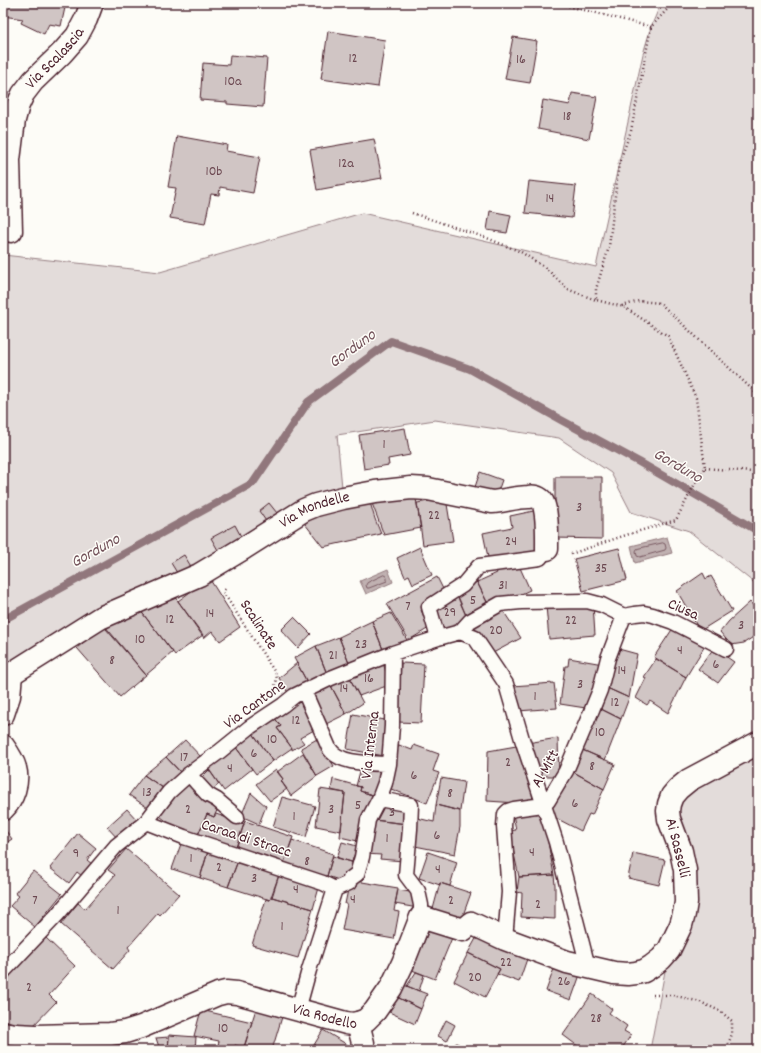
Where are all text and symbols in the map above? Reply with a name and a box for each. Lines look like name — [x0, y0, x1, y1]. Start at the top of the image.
street label: Via Scalascia — [19, 23, 91, 94]
house number: 12 — [348, 49, 358, 69]
house number: 16 — [516, 50, 526, 70]
house number: 10a — [224, 72, 242, 92]
house number: 18 — [563, 107, 572, 127]
house number: 12a — [338, 154, 354, 174]
house number: 10b — [206, 162, 222, 182]
house number: 14 — [546, 189, 554, 209]
water label: Gorduno — [324, 324, 383, 375]
house number: 1 — [382, 435, 386, 455]
water label: Gorduno — [648, 443, 707, 491]
street label: Via Mondelle — [275, 485, 352, 534]
house number: 3 — [576, 498, 582, 518]
house number: 22 — [428, 506, 440, 526]
water label: Gorduno — [67, 528, 126, 575]
house number: 24 — [505, 532, 517, 552]
house number: 35 — [595, 559, 607, 579]
house number: 31 — [498, 576, 508, 596]
house number: 5 — [470, 591, 476, 611]
street label: Ciusa — [664, 593, 703, 627]
street label: Scalinate — [233, 595, 283, 655]
house number: 7 — [405, 597, 411, 617]
house number: 29 — [444, 603, 456, 623]
house number: 14 — [206, 604, 214, 624]
house number: 12 — [165, 610, 175, 630]
house number: 22 — [565, 611, 577, 631]
house number: 3 — [738, 616, 744, 636]
house number: 20 — [489, 621, 503, 641]
house number: 10 — [135, 630, 145, 650]
house number: 23 — [355, 635, 367, 655]
house number: 4 — [677, 641, 683, 661]
house number: 21 — [328, 646, 338, 666]
house number: 8 — [109, 651, 115, 671]
house number: 6 — [713, 655, 720, 675]
house number: 14 — [618, 661, 626, 681]
house number: 16 — [364, 669, 374, 689]
street label: Via Cantone — [219, 675, 291, 735]
house number: 3 — [577, 675, 583, 695]
house number: 14 — [340, 679, 348, 699]
house number: 1 — [533, 687, 537, 707]
house number: 12 — [610, 693, 620, 713]
street label: Via Interna — [355, 709, 387, 780]
house number: 12 — [291, 711, 301, 731]
house number: 10 — [595, 723, 605, 743]
house number: 10 — [267, 730, 277, 750]
house number: 6 — [251, 744, 258, 764]
street label: Al Mitt — [526, 746, 566, 792]
house number: 17 — [180, 748, 188, 768]
house number: 2 — [505, 753, 511, 773]
house number: 8 — [589, 757, 595, 777]
house number: 4 — [227, 759, 233, 779]
house number: 6 — [411, 766, 418, 786]
house number: 13 — [142, 783, 152, 803]
house number: 8 — [447, 784, 453, 804]
house number: 6 — [572, 794, 579, 814]
house number: 5 — [355, 796, 361, 816]
house number: 2 — [185, 800, 191, 820]
house number: 3 — [328, 800, 334, 820]
house number: 3 — [389, 803, 395, 823]
house number: 1 — [292, 807, 296, 827]
street label: Caraa di Stracc — [198, 814, 294, 864]
street label: Ai Sasselli — [658, 816, 696, 880]
house number: 6 — [434, 826, 441, 846]
house number: 1 — [385, 829, 389, 849]
house number: 4 — [529, 843, 535, 863]
house number: 9 — [73, 844, 79, 864]
house number: 1 — [189, 849, 193, 869]
house number: 8 — [304, 852, 310, 872]
house number: 2 — [216, 858, 222, 878]
house number: 4 — [435, 860, 441, 880]
house number: 3 — [251, 869, 257, 889]
house number: 4 — [293, 880, 299, 900]
house number: 4 — [350, 890, 356, 910]
house number: 7 — [32, 891, 38, 911]
house number: 2 — [448, 891, 454, 911]
house number: 2 — [535, 895, 541, 915]
house number: 1 — [116, 901, 120, 921]
house number: 1 — [280, 917, 284, 937]
house number: 22 — [500, 953, 512, 973]
house number: 20 — [468, 968, 482, 988]
house number: 26 — [558, 972, 571, 992]
house number: 2 — [26, 978, 32, 998]
street label: Via Rodello — [290, 997, 359, 1036]
house number: 28 — [590, 1009, 602, 1029]
house number: 10 — [218, 1019, 228, 1039]

